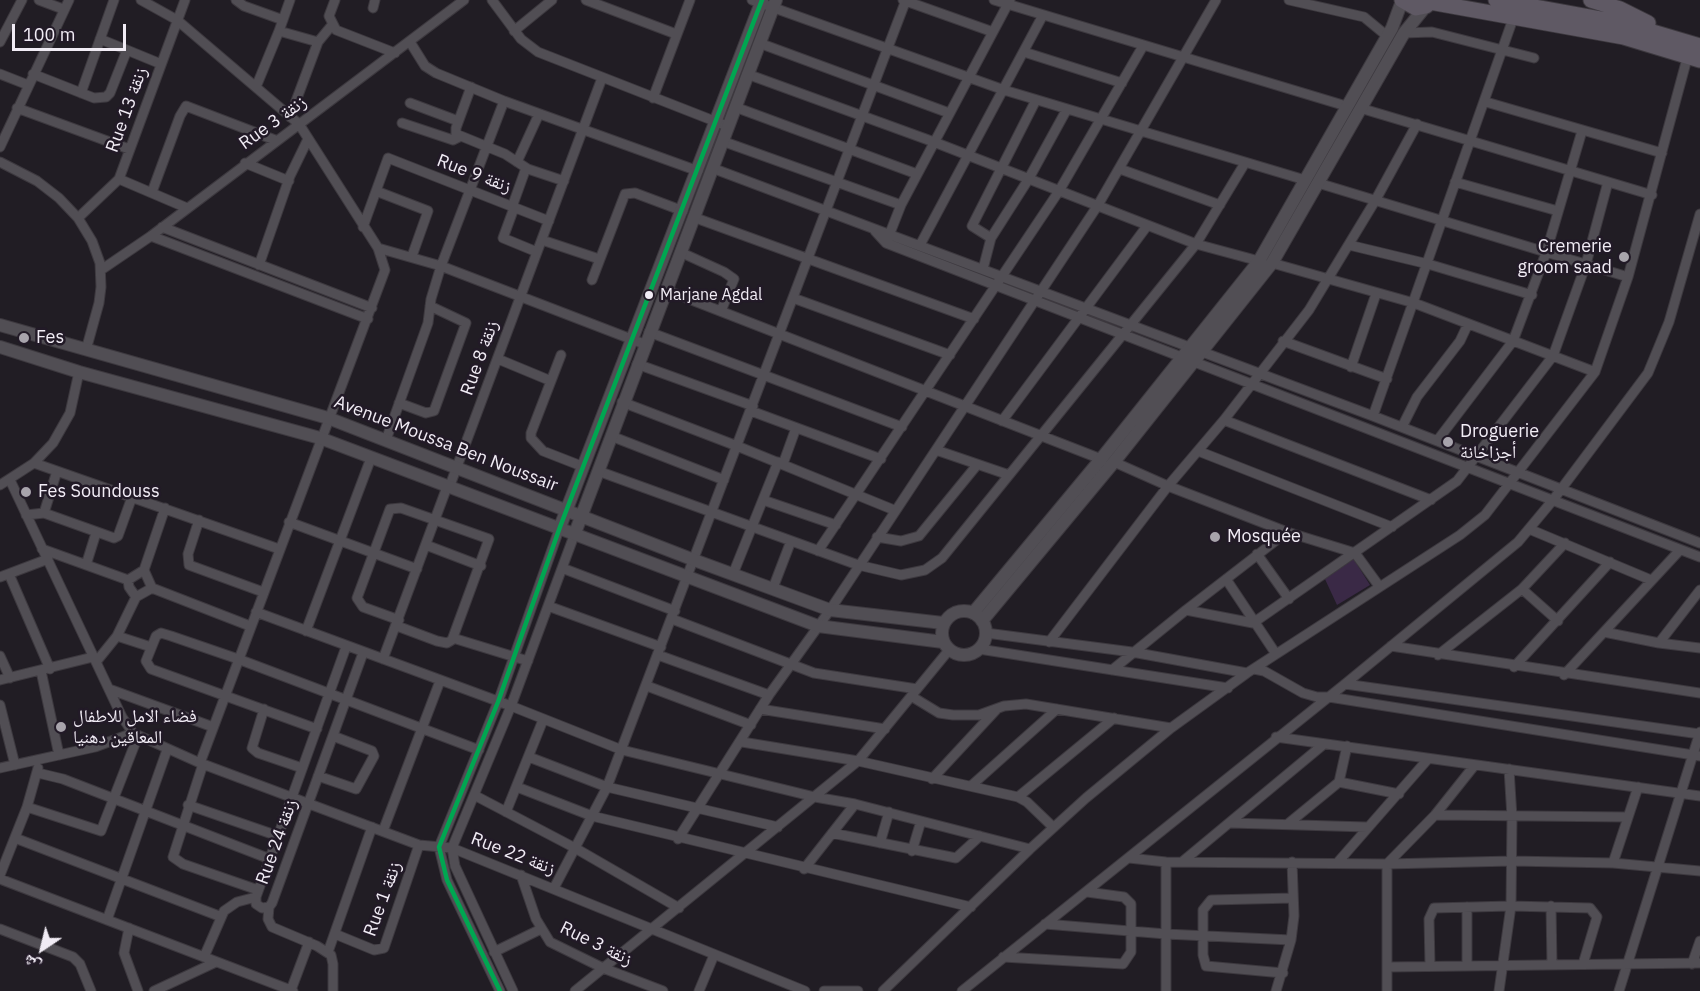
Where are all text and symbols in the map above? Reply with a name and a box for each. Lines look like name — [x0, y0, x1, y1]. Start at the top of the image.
scale bar — [15, 12, 129, 50]
text: 100 m — [23, 23, 75, 46]
street label: Rue 13 زنقة — [102, 65, 152, 155]
street label: Rue 3 زنقة — [235, 91, 311, 155]
street label: Rue 9 زنقة — [434, 150, 514, 198]
place label: Cremerie groom saad — [1517, 236, 1612, 278]
marker: Cremerie groom saad — [1617, 250, 1631, 264]
place label: Marjane Agdal — [660, 285, 762, 305]
marker: Marjane Agdal — [643, 289, 655, 301]
street label: Rue 8 زنقة — [457, 318, 503, 398]
place label: Fes — [36, 327, 64, 349]
marker: Fes — [17, 331, 31, 345]
street label: Avenue Moussa Ben Noussair — [331, 391, 561, 497]
place label: Droguerie أجزاخانة — [1460, 421, 1539, 464]
marker: Droguerie أجزاخانة — [1441, 435, 1455, 449]
place label: Fes Soundouss — [38, 481, 160, 503]
marker: Fes Soundouss — [19, 485, 33, 499]
place label: Mosquée — [1227, 526, 1301, 548]
marker: Mosquée — [1208, 530, 1222, 544]
place label: فضاء الامل للاطفال المعاقين دهنيا — [73, 706, 197, 748]
marker: فضاء الامل للاطفال المعاقين دهنيا — [54, 720, 68, 734]
street label: Rue 24 زنقة — [252, 797, 302, 887]
street label: Rue 22 زنقة — [468, 828, 558, 880]
street label: Rue 1 زنقة — [360, 859, 406, 939]
street label: Rue 3 زنقة — [556, 917, 636, 971]
north arrow — [12, 919, 72, 979]
text: ش — [19, 951, 44, 977]

